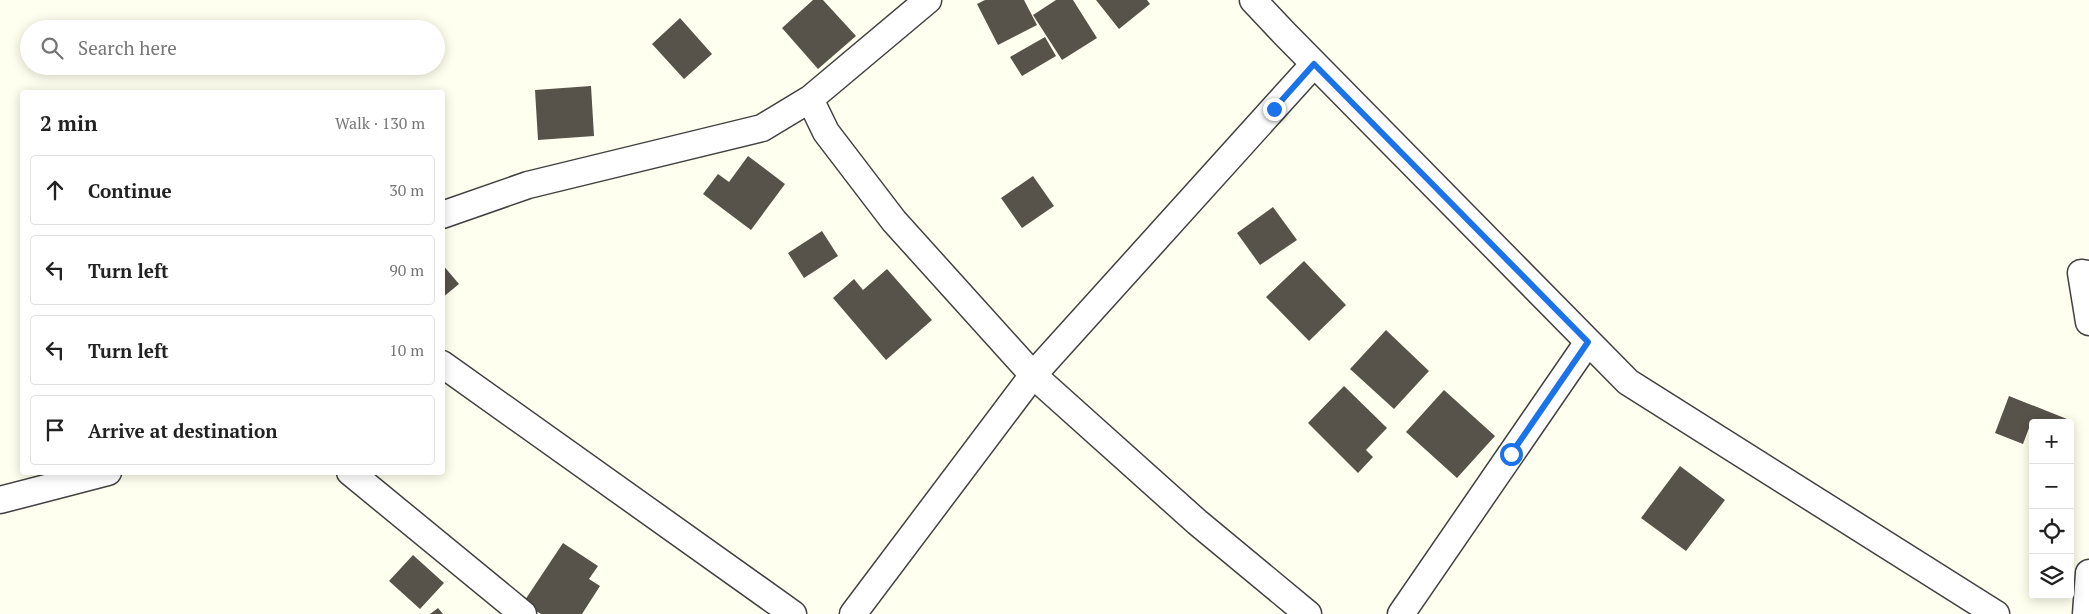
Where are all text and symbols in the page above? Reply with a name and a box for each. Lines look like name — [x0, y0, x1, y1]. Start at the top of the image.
search box — [20, 20, 445, 75]
icon: search — [38, 34, 66, 62]
text: Search here — [78, 35, 177, 60]
route end — [1263, 98, 1286, 121]
text: 2 min — [40, 109, 97, 137]
text: Walk · 130 m — [335, 112, 425, 134]
icon: ahead — [41, 176, 69, 204]
text: Continue — [88, 178, 172, 203]
text: 30 m — [389, 179, 424, 201]
icon: left — [41, 256, 69, 284]
text: Turn left — [88, 258, 169, 283]
text: 90 m — [389, 259, 424, 281]
icon: left — [41, 336, 69, 364]
text: Turn left — [88, 338, 169, 363]
text: 10 m — [389, 339, 424, 361]
icon: arrive — [41, 416, 69, 444]
text: Arrive at destination — [88, 418, 277, 443]
map controls — [2029, 419, 2074, 599]
button: + — [2029, 419, 2074, 464]
route start — [1500, 443, 1523, 466]
button: − — [2029, 464, 2074, 509]
button: locate — [2029, 509, 2074, 554]
button: layers — [2029, 554, 2074, 599]

